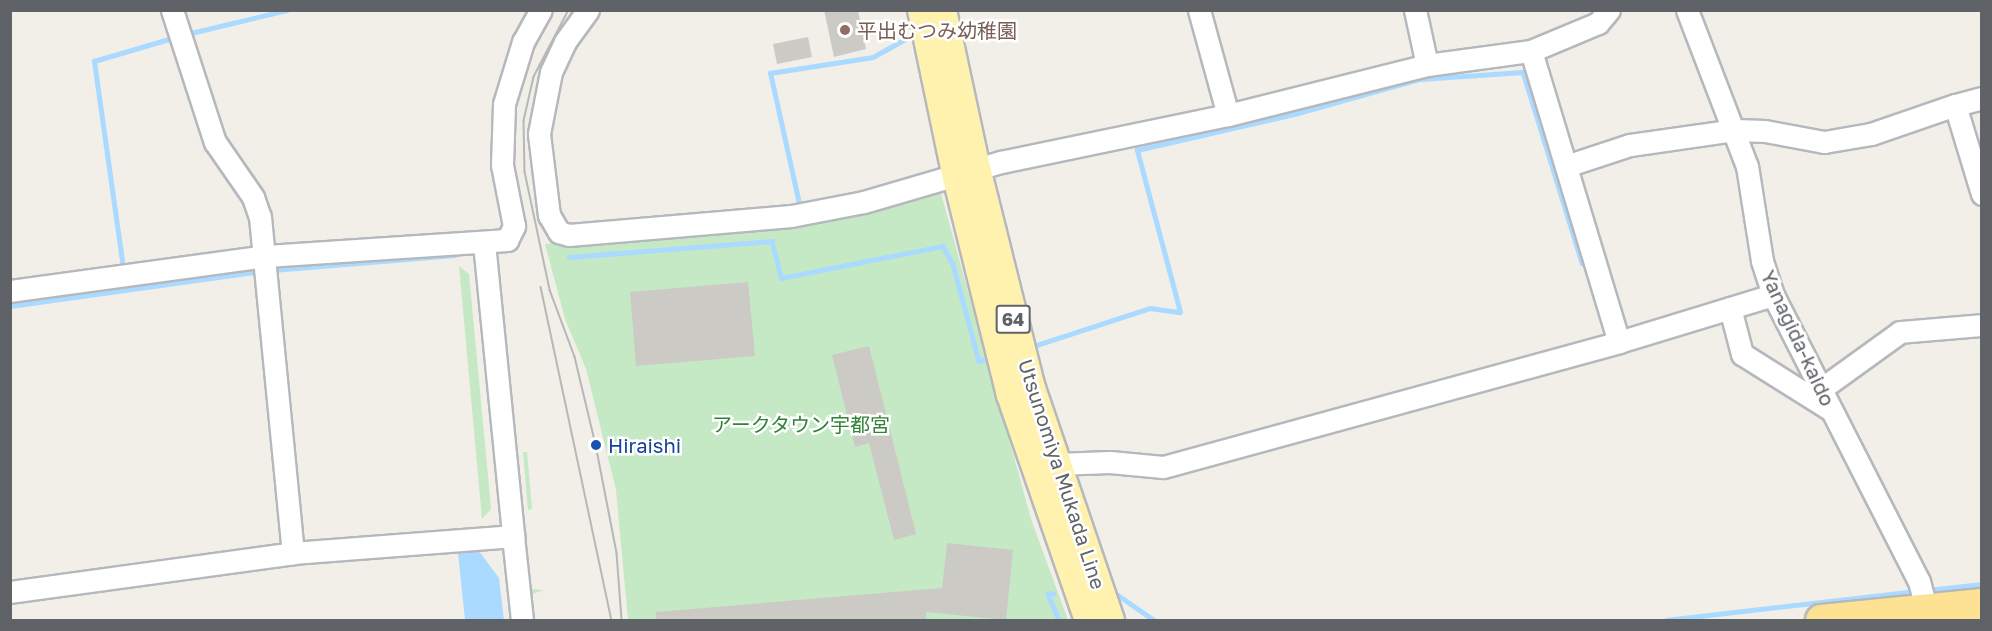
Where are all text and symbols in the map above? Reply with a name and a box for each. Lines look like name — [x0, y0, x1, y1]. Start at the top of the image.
place label: 平出むつみ幼稚園 — [857, 18, 1017, 42]
marker: 平出むつみ幼稚園 — [838, 23, 852, 37]
street label: Yanagida-kaido — [1756, 266, 1840, 410]
road number: 64 — [995, 304, 1031, 334]
street label: Utsunomiya Mukada Line — [1013, 356, 1111, 592]
park label: アークタウン宇都宮 — [712, 412, 890, 436]
place label: Hiraishi — [608, 433, 681, 457]
marker: Hiraishi — [589, 438, 603, 452]

